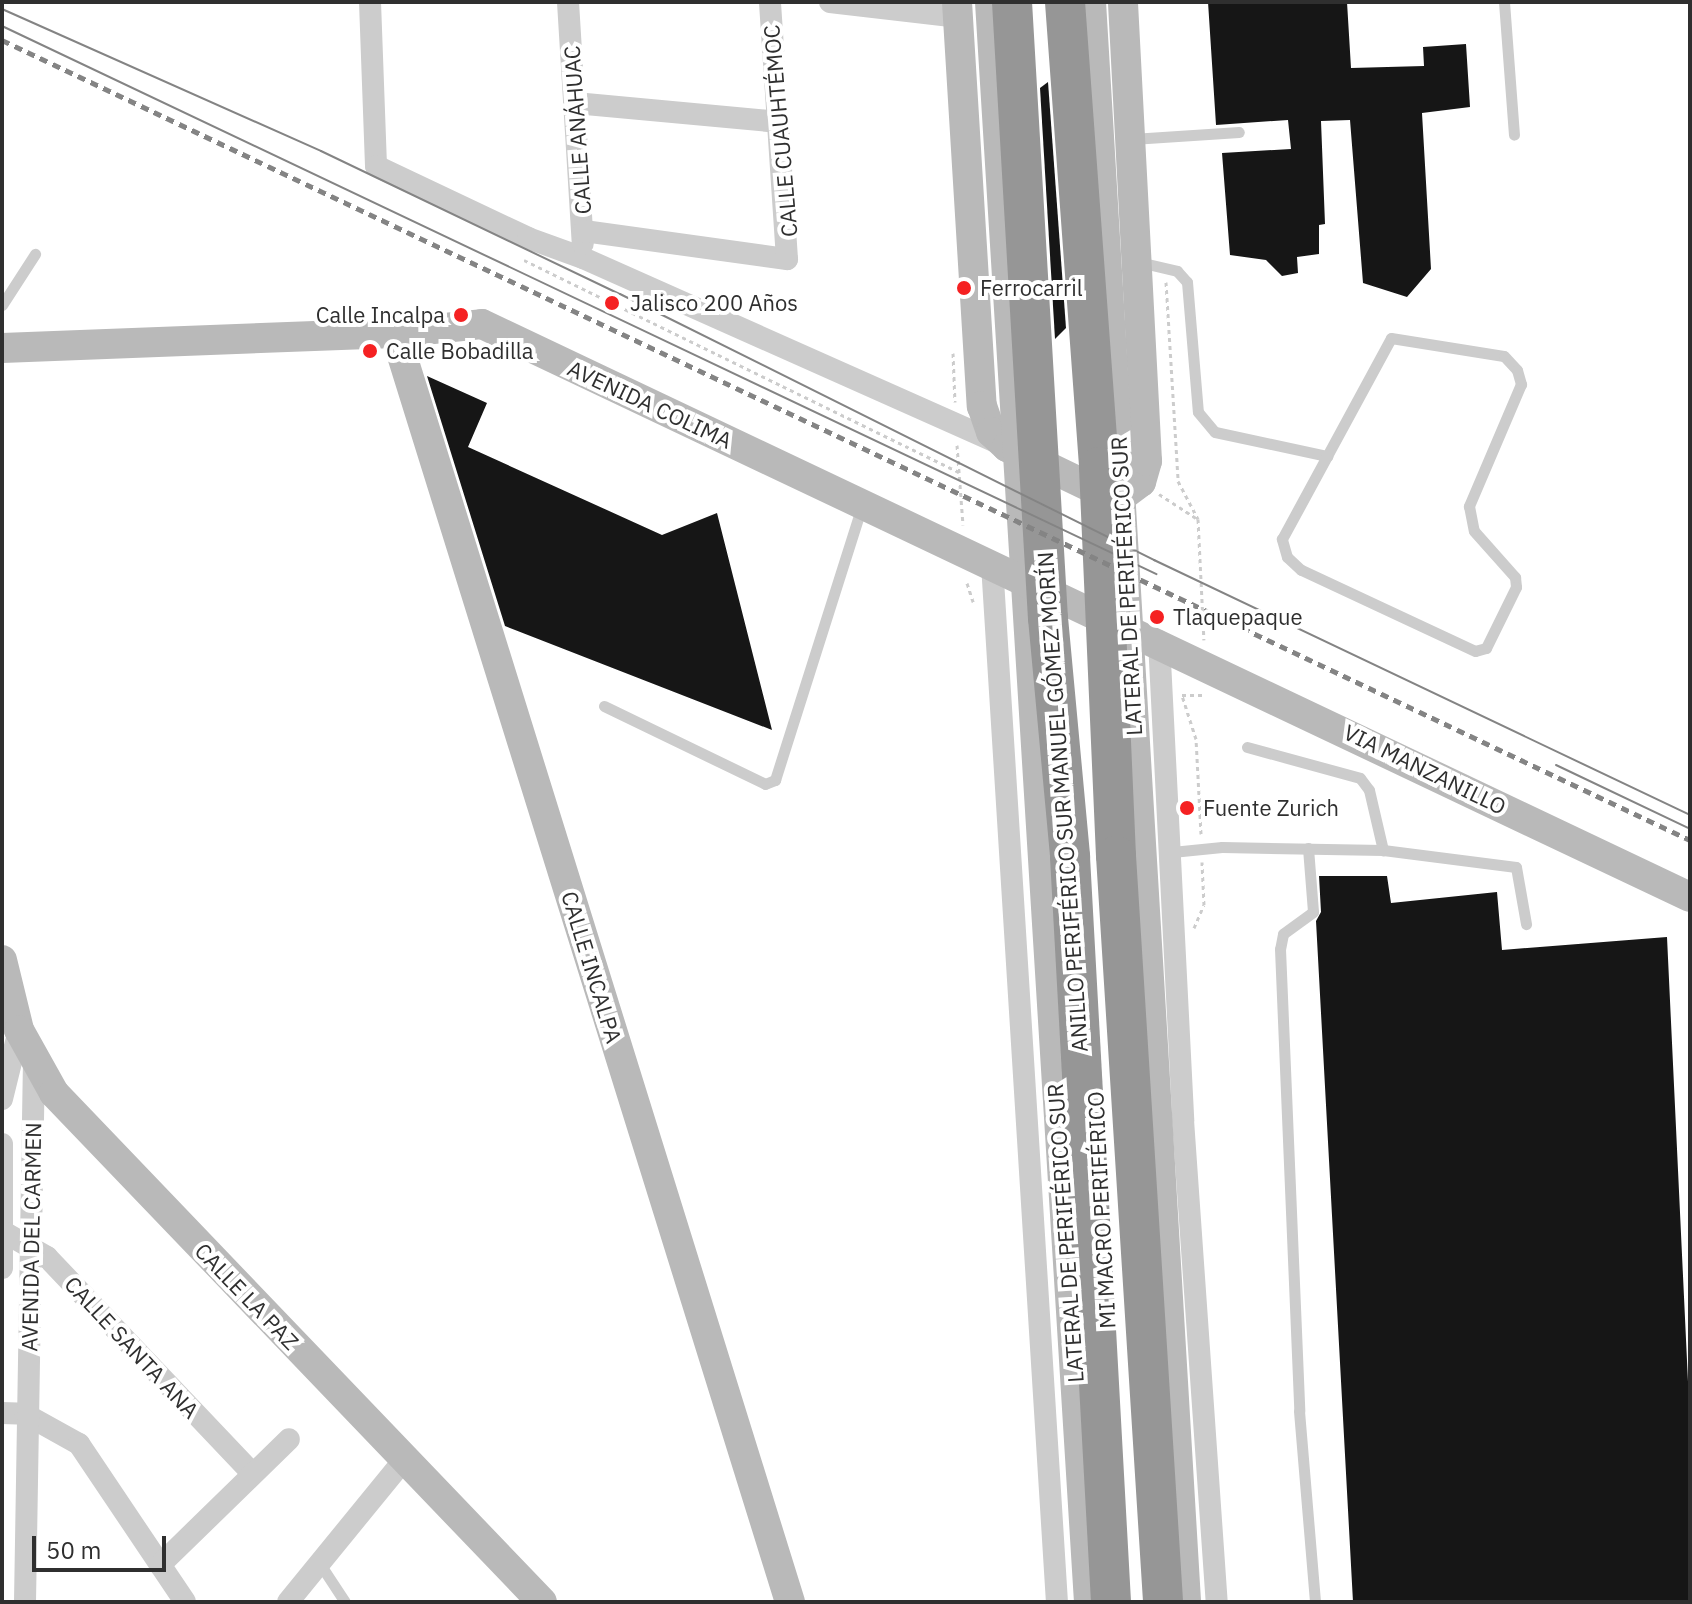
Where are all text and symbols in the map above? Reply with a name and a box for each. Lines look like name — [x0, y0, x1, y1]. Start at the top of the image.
street label: CALLE CUAUHTÉMOC — [758, 24, 802, 238]
street label: CALLE ANÁHUAC — [558, 45, 596, 215]
place label: Ferrocarril — [980, 275, 1083, 301]
marker: Ferrocarril — [955, 279, 973, 297]
place label: Jalisco 200 Años — [630, 290, 798, 316]
marker: Jalisco 200 Años — [601, 292, 623, 314]
place label: Calle Incalpa — [316, 302, 445, 328]
marker: Calle Incalpa — [452, 306, 470, 324]
place label: Calle Bobadilla — [386, 338, 534, 364]
marker: Calle Bobadilla — [361, 342, 379, 360]
street label: AVENIDA COLIMA — [564, 354, 736, 454]
street label: LATERAL DE PERIFÉRICO SUR — [1105, 436, 1147, 736]
street label: ANILLO PERIFÉRICO SUR MANUEL GÓMEZ MORÍN — [1031, 551, 1093, 1053]
place label: Tlaquepaque — [1173, 604, 1302, 630]
marker: Tlaquepaque — [1148, 608, 1166, 626]
street label: VIA MANZANILLO — [1340, 718, 1510, 820]
place label: Fuente Zurich — [1203, 795, 1339, 821]
marker: Fuente Zurich — [1178, 799, 1196, 817]
street label: CALLE INCALPA — [556, 888, 628, 1046]
street label: LATERAL DE PERIFÉRICO SUR — [1041, 1083, 1089, 1383]
street label: MI MACRO PERIFÉRICO — [1082, 1091, 1120, 1329]
street label: AVENIDA DEL CARMEN — [16, 1122, 46, 1352]
street label: CALLE LA PAZ — [190, 1237, 304, 1355]
street label: CALLE SANTA ANA — [59, 1271, 205, 1423]
scale bar — [36, 1520, 170, 1570]
text: 50 m — [46, 1534, 101, 1566]

